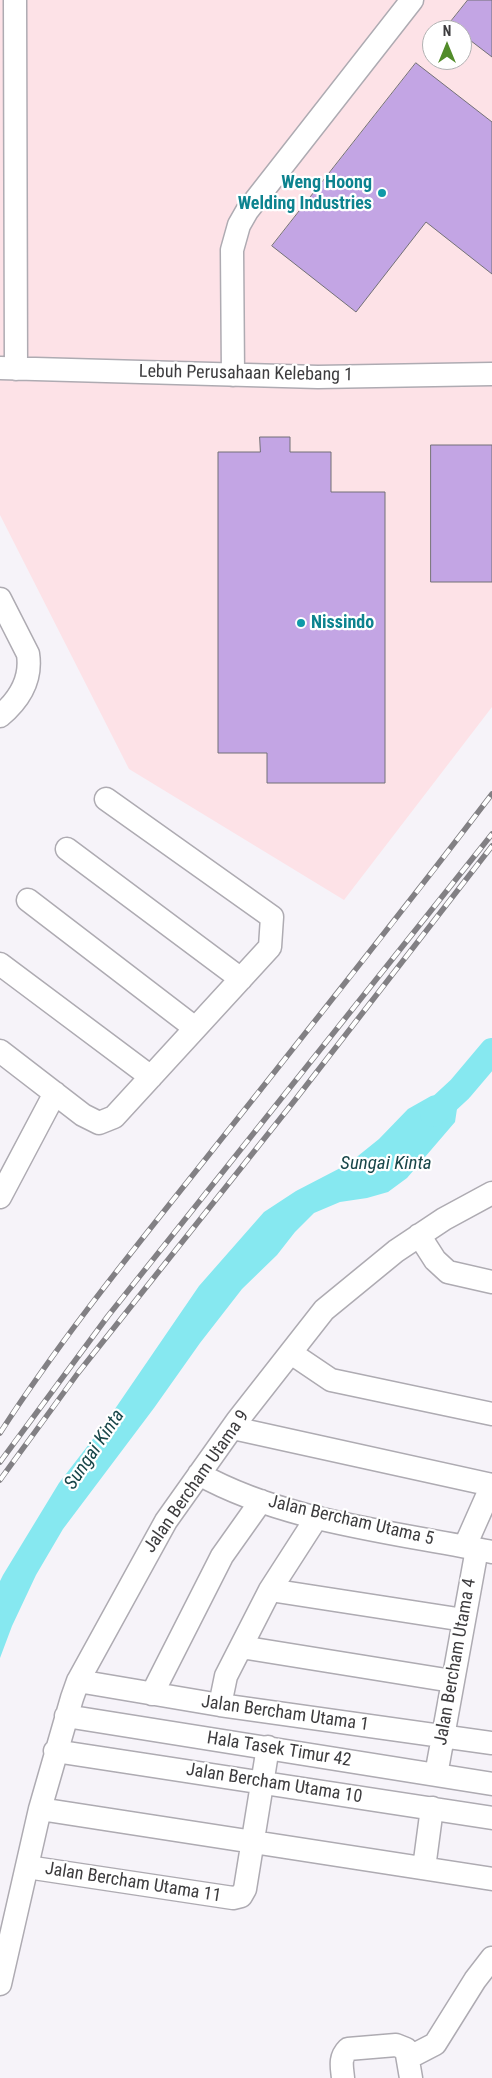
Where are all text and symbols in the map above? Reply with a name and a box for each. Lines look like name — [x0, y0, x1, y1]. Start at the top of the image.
north arrow — [422, 20, 472, 70]
text: N — [443, 23, 451, 39]
place label: Weng Hoong Welding Industries — [238, 172, 372, 214]
marker: Weng Hoong Welding Industries — [376, 187, 388, 199]
street label: Lebuh Perusahaan Kelebang 1 — [139, 361, 353, 387]
place label: Nissindo — [311, 612, 374, 634]
marker: Nissindo — [295, 617, 307, 629]
water label: Sungai Kinta — [340, 1153, 432, 1175]
water label: Sungai Kinta — [60, 1406, 130, 1494]
street label: Jalan Bercham Utama 9 — [140, 1407, 254, 1557]
street label: Jalan Bercham Utama 5 — [266, 1491, 436, 1551]
street label: Jalan Bercham Utama 4 — [431, 1577, 481, 1747]
street label: Jalan Bercham Utama 1 — [200, 1692, 370, 1736]
street label: Hala Tasek Timur 42 — [205, 1728, 353, 1772]
street label: Jalan Bercham Utama 10 — [184, 1759, 364, 1809]
street label: Jalan Bercham Utama 11 — [43, 1858, 223, 1908]

